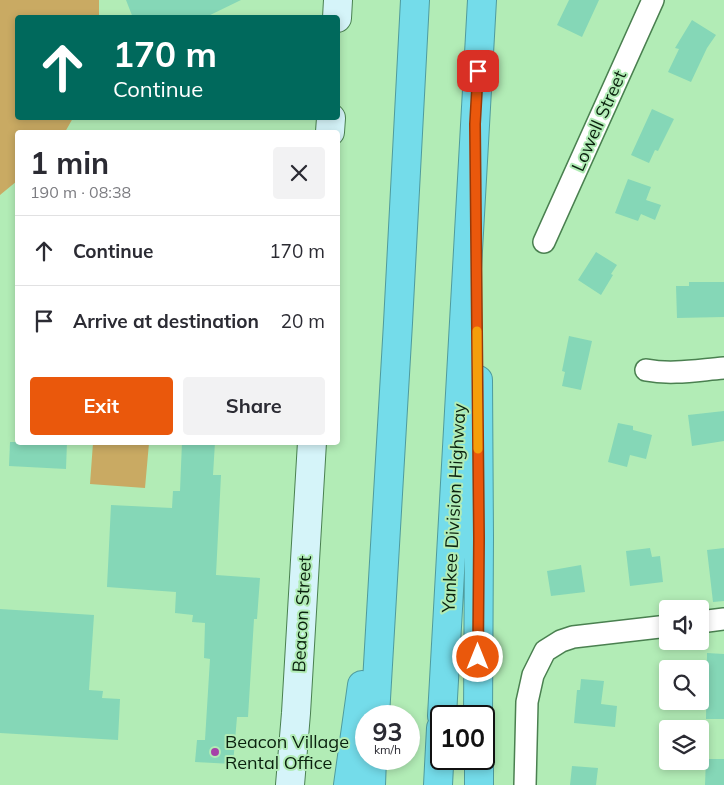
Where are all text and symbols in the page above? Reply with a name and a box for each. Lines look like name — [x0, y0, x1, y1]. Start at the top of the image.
text: 170 m — [113, 32, 217, 76]
icon: ahead — [30, 35, 95, 100]
pin — [457, 50, 499, 92]
icon: arrive — [464, 57, 492, 85]
street label: Lowell Street — [566, 67, 631, 175]
text: Continue — [113, 75, 203, 103]
text: 1 min — [30, 144, 109, 182]
button: close — [273, 147, 325, 199]
text: 190 m · 08:38 — [30, 182, 131, 202]
icon: ahead — [30, 237, 58, 265]
text: Continue — [73, 239, 153, 263]
text: 170 m — [269, 239, 325, 263]
icon: arrive — [30, 307, 58, 335]
text: Arrive at destination — [73, 309, 259, 333]
text: 20 m — [281, 309, 325, 333]
button: Exit — [30, 377, 173, 435]
button: Share — [183, 377, 325, 435]
street label: Yankee Division Highway — [436, 402, 470, 614]
street label: Beacon Street — [287, 555, 316, 673]
map controls — [659, 600, 709, 770]
button: sound — [659, 600, 709, 650]
position arrow — [451, 630, 503, 682]
button: search — [659, 660, 709, 710]
speed limit sign: 100 — [430, 705, 495, 770]
text: 93 — [372, 716, 403, 747]
button: layers — [659, 720, 709, 770]
place label: Beacon Village Rental Office — [225, 730, 349, 774]
text: km/h — [374, 742, 401, 757]
marker: Beacon Village Rental Office — [209, 746, 221, 758]

